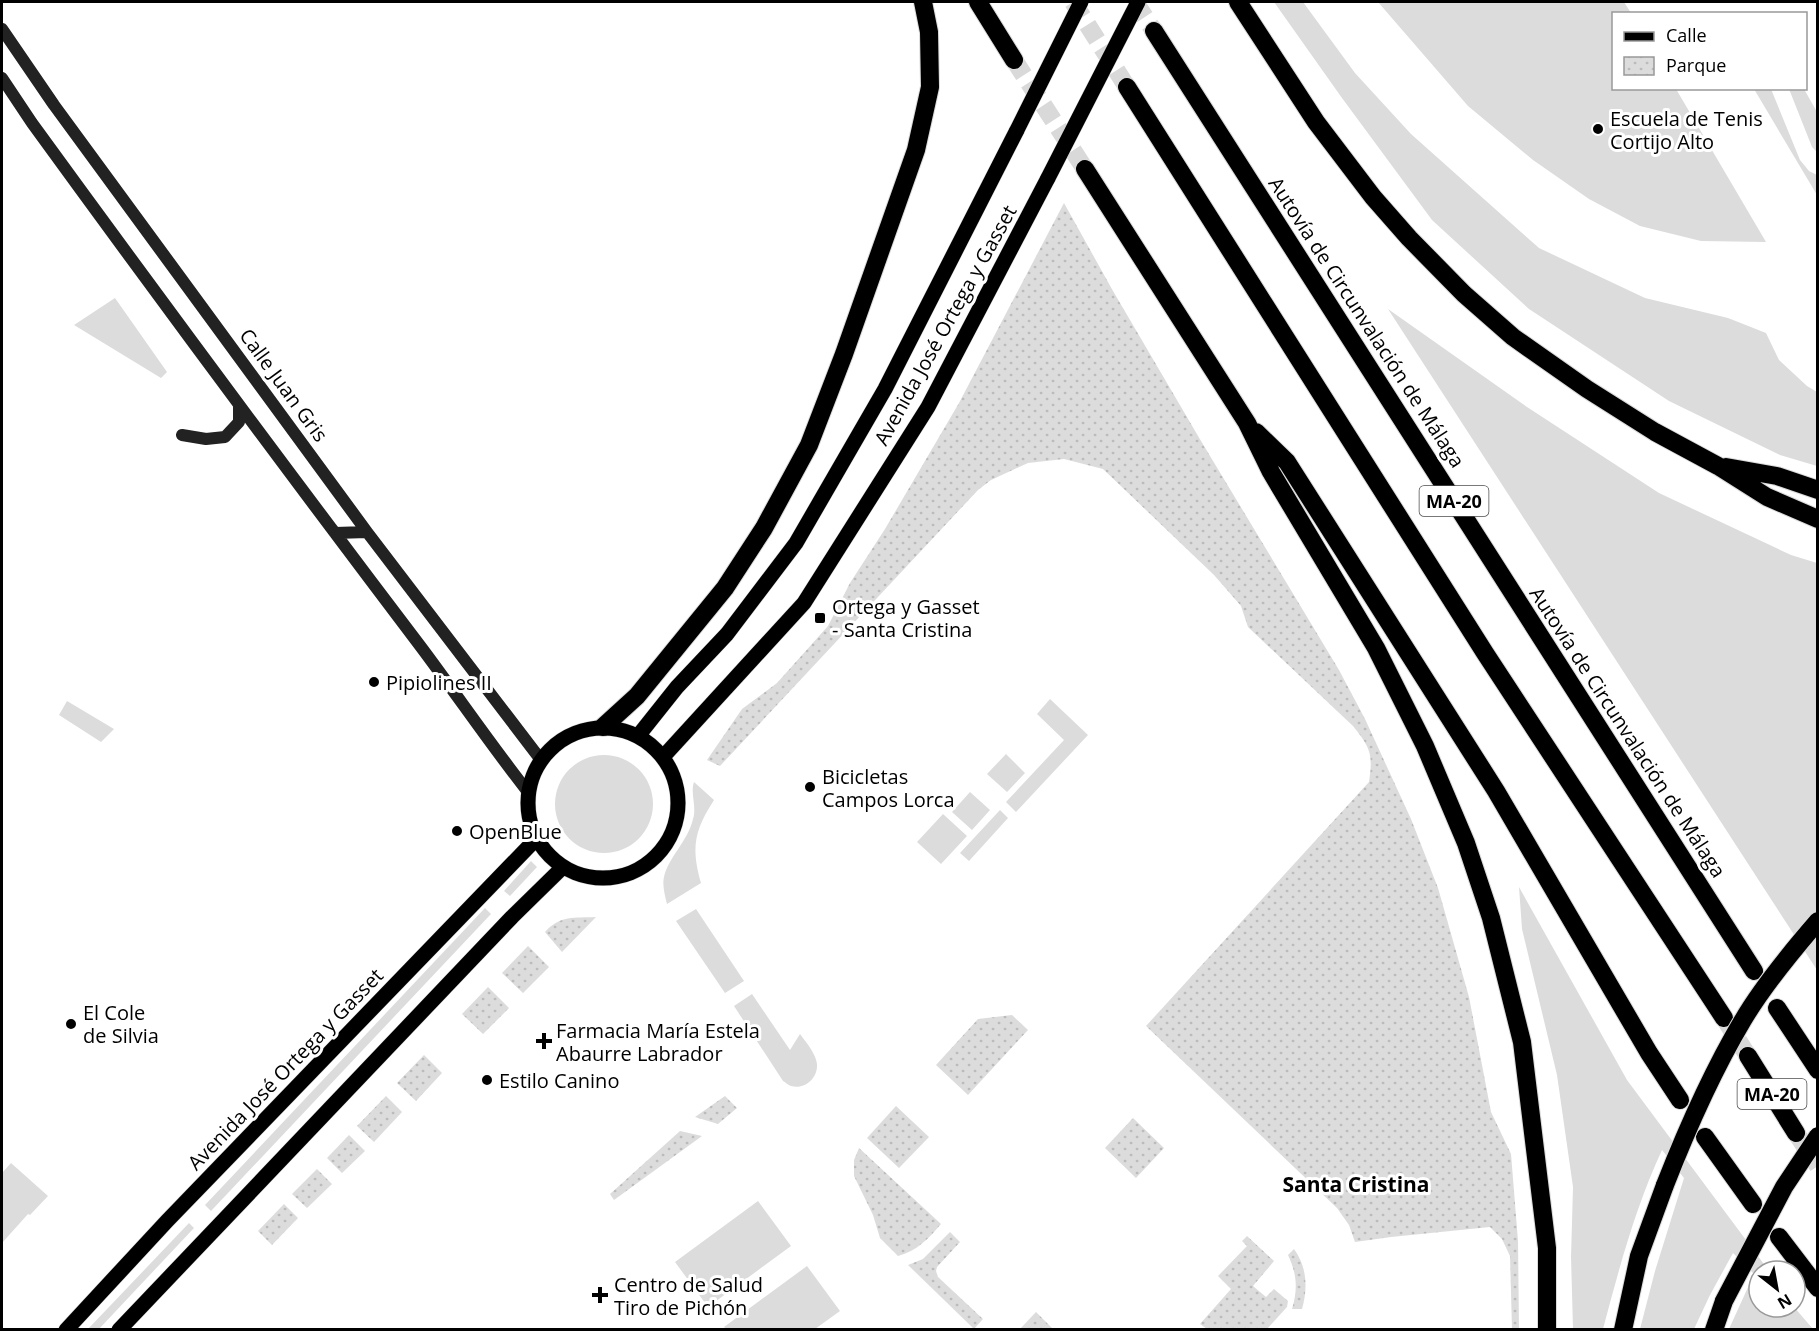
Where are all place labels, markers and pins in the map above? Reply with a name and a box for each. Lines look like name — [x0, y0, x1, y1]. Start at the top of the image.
place label: Escuela de Tenis Cortijo Alto — [1610, 105, 1763, 155]
marker: Escuela de Tenis Cortijo Alto — [1591, 122, 1605, 136]
place label: Ortega y Gasset - Santa Cristina — [832, 593, 980, 643]
marker: Ortega y Gasset - Santa Cristina — [813, 611, 827, 625]
place label: Pipiolines II — [386, 669, 492, 696]
marker: Pipiolines II — [367, 675, 381, 689]
place label: Bicicletas Campos Lorca — [822, 763, 955, 813]
marker: Bicicletas Campos Lorca — [803, 780, 817, 794]
place label: OpenBlue — [469, 818, 562, 845]
marker: OpenBlue — [450, 824, 464, 838]
place label: El Cole de Silvia — [83, 999, 159, 1049]
marker: El Cole de Silvia — [64, 1017, 78, 1031]
place label: Farmacia María Estela Abaurre Labrador — [556, 1017, 760, 1067]
marker: Farmacia María Estela Abaurre Labrador — [537, 1034, 551, 1048]
place label: Estilo Canino — [499, 1067, 619, 1094]
marker: Estilo Canino — [480, 1073, 494, 1087]
place label: Centro de Salud Tiro de Pichón — [614, 1271, 763, 1321]
marker: Centro de Salud Tiro de Pichón — [591, 1286, 609, 1304]

